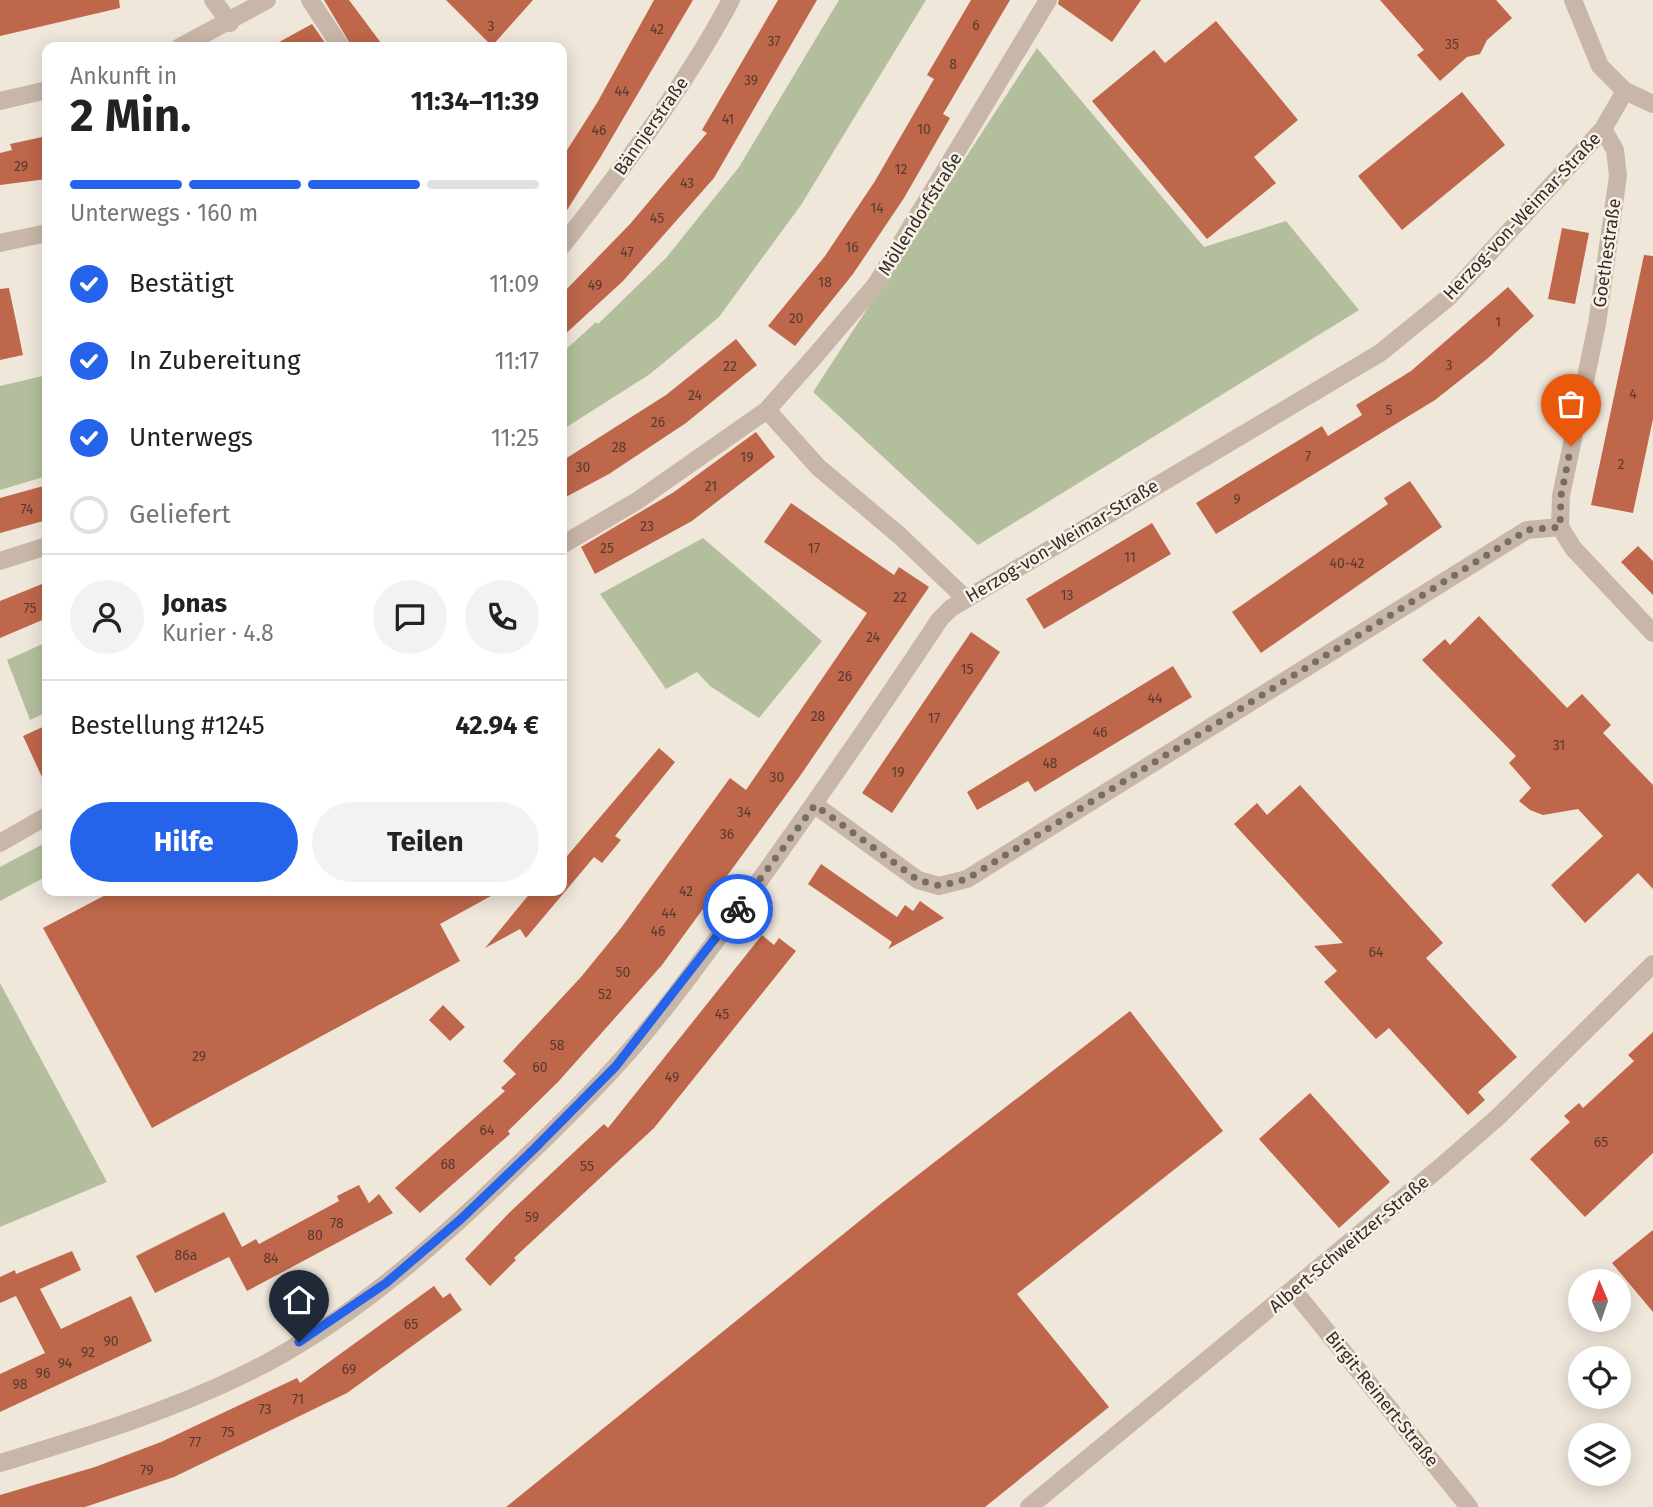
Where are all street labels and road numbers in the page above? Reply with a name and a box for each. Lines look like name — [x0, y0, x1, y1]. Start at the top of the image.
street label: Bännjerstraße — [609, 73, 693, 179]
street label: Herzog-von-Weimar-Straße — [1439, 128, 1605, 304]
street label: Möllendorfstraße — [873, 148, 967, 280]
street label: Goethestraße — [1588, 197, 1626, 309]
street label: Herzog-von-Weimar-Straße — [962, 475, 1162, 607]
street label: Albert-Schweitzer-Straße — [1265, 1171, 1433, 1317]
street label: Birgit-Reinert-Straße — [1321, 1327, 1443, 1471]

